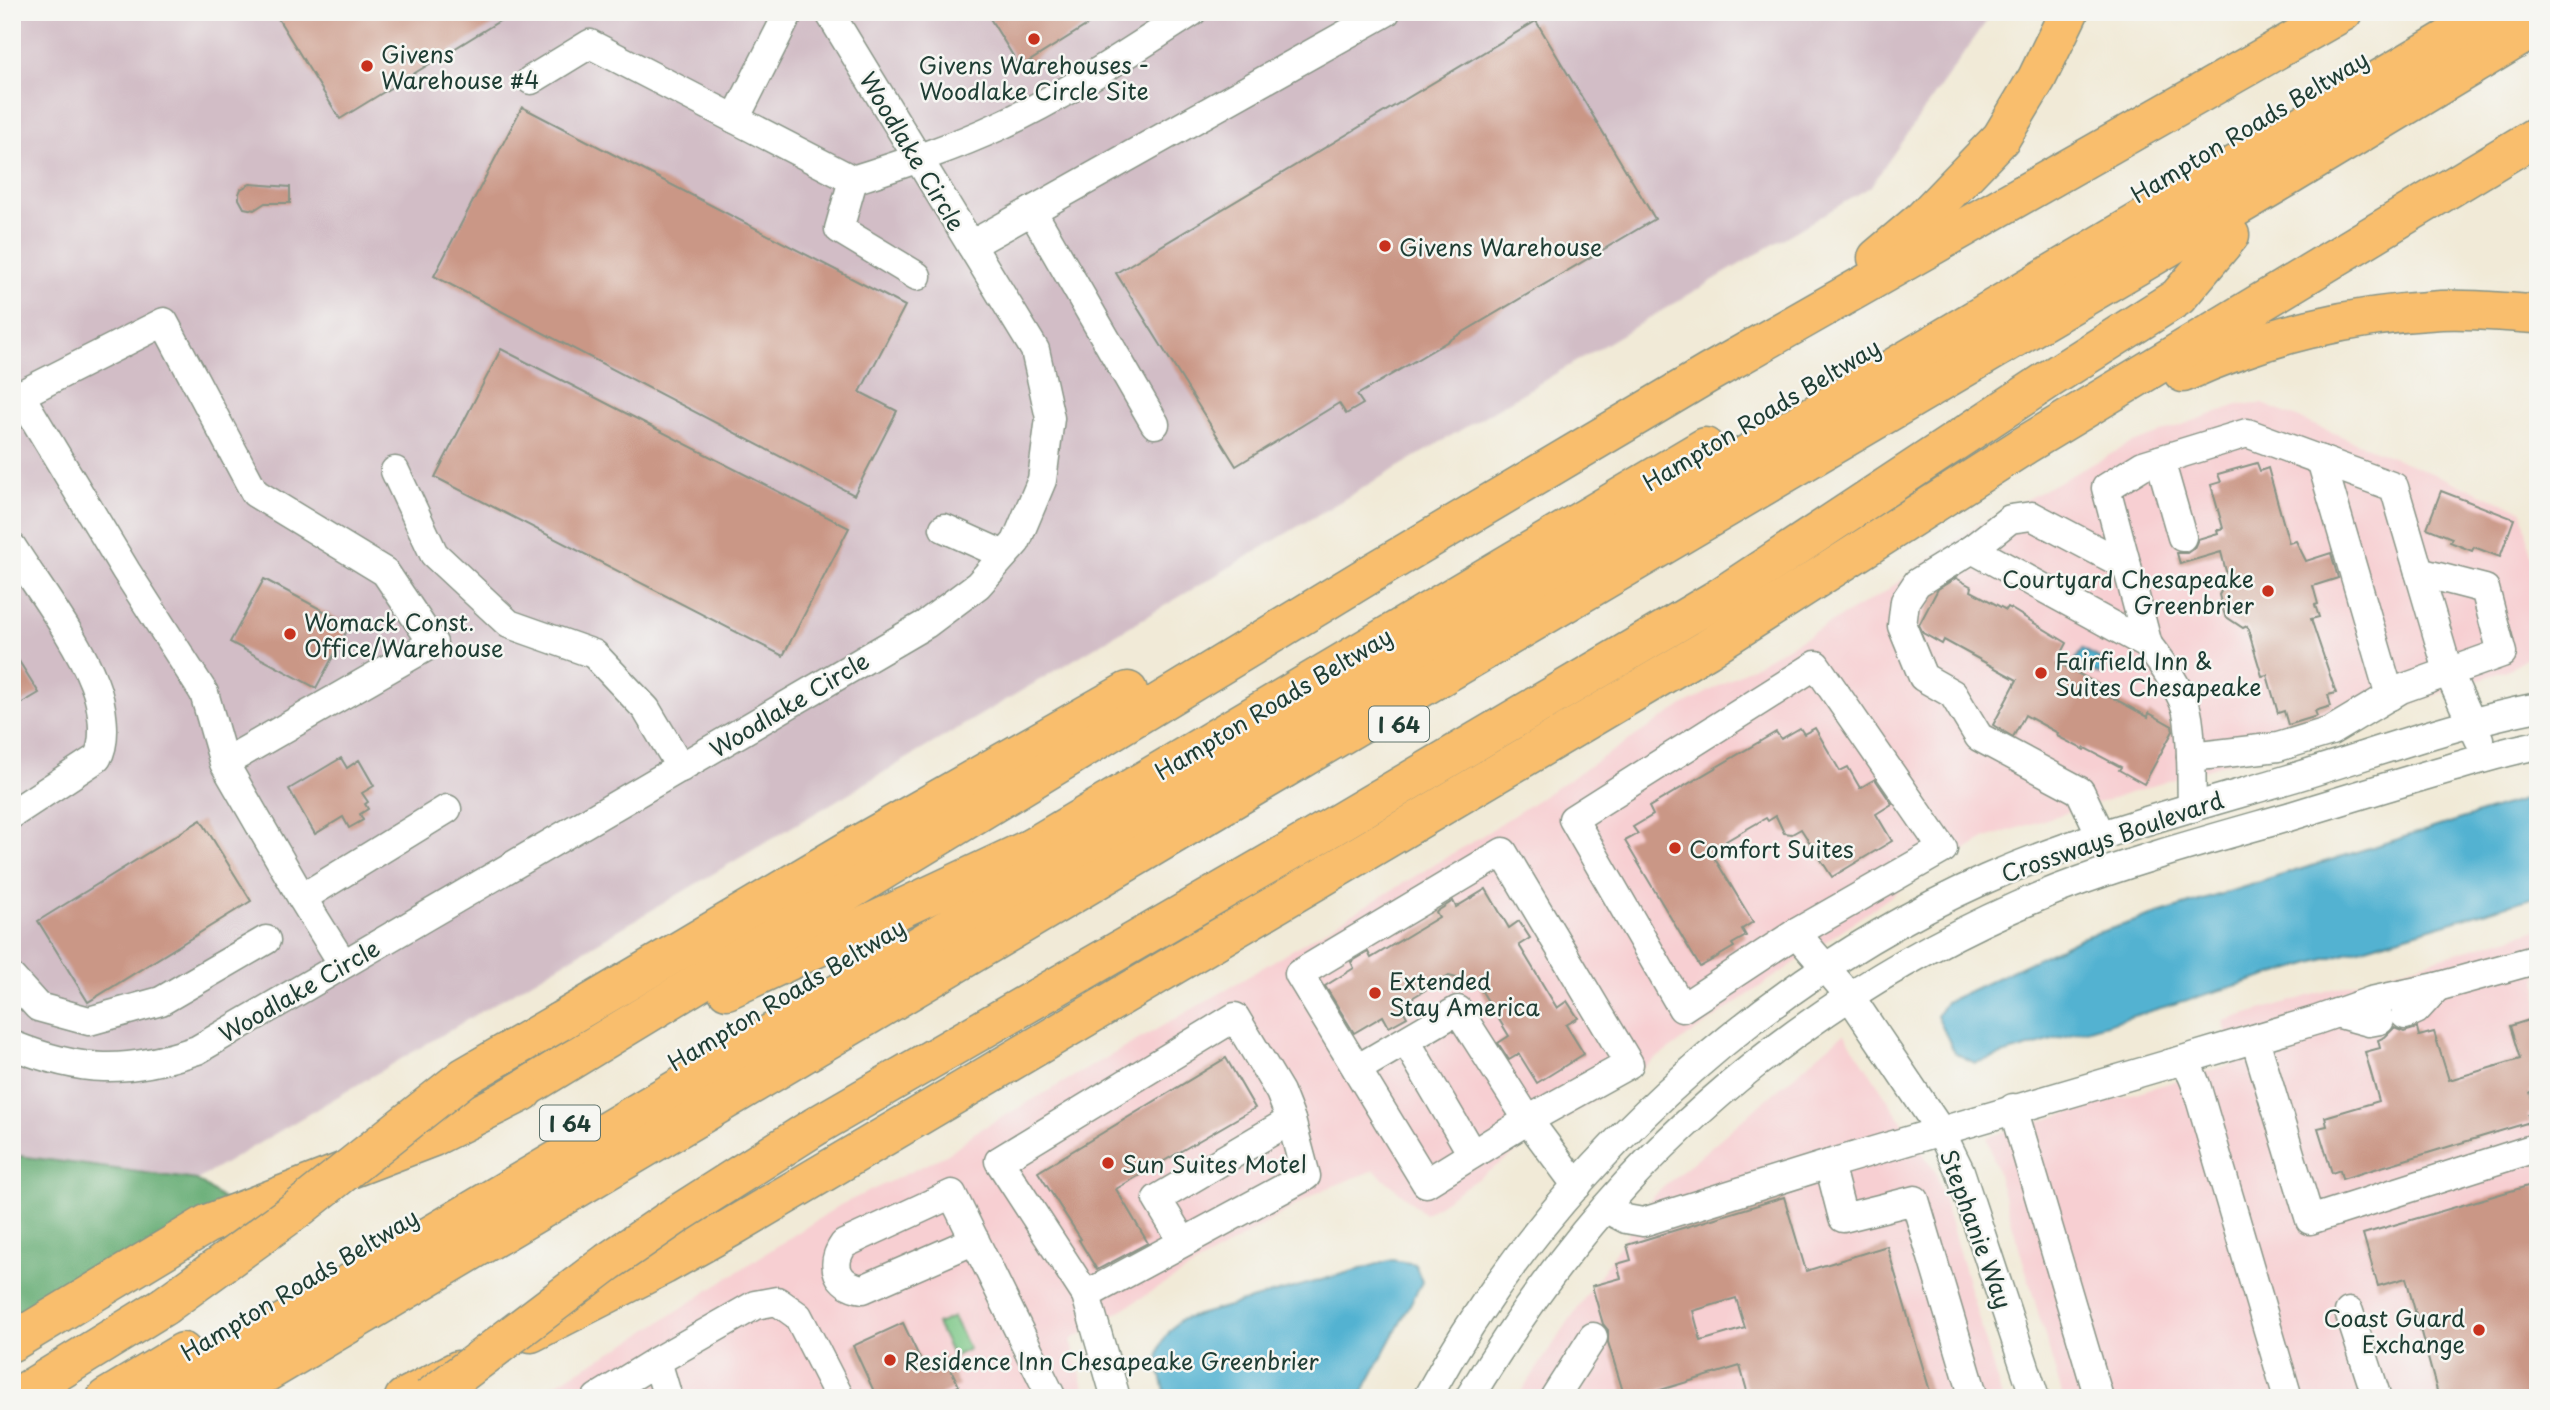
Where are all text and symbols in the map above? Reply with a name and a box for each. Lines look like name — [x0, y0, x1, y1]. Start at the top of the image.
marker: Givens Warehouses - Woodlake Circle Site — [1026, 31, 1042, 47]
place label: Givens Warehouse #4 — [381, 36, 540, 97]
street label: Hampton Roads Beltway — [2124, 41, 2374, 211]
place label: Givens Warehouses - Woodlake Circle Site — [919, 47, 1149, 108]
marker: Givens Warehouse #4 — [359, 58, 375, 74]
street label: Woodlake Circle — [851, 65, 975, 237]
place label: Givens Warehouse — [1399, 229, 1603, 264]
marker: Givens Warehouse — [1377, 238, 1393, 254]
street label: Hampton Roads Beltway — [1636, 329, 1886, 499]
place label: Courtyard Chesapeake Greenbrier — [2002, 561, 2255, 622]
marker: Courtyard Chesapeake Greenbrier — [2260, 583, 2276, 599]
place label: Womack Const. Office/Warehouse — [304, 604, 504, 665]
street label: Hampton Roads Beltway — [1148, 618, 1398, 788]
marker: Womack Const. Office/Warehouse — [282, 626, 298, 642]
street label: Woodlake Circle — [703, 642, 875, 766]
place label: Fairfield Inn & Suites Chesapeake — [2055, 643, 2262, 704]
marker: Fairfield Inn & Suites Chesapeake — [2033, 665, 2049, 681]
road number: I 64 — [1369, 706, 1429, 742]
street label: Crossways Boulevard — [1996, 782, 2228, 890]
place label: Comfort Suites — [1689, 831, 1854, 866]
marker: Comfort Suites — [1667, 840, 1683, 856]
street label: Hampton Roads Beltway — [661, 909, 911, 1079]
street label: Woodlake Circle — [212, 930, 386, 1050]
place label: Extended Stay America — [1389, 963, 1540, 1024]
marker: Extended Stay America — [1367, 985, 1383, 1001]
road number: I 64 — [540, 1106, 600, 1140]
street label: Stephanie Way — [1932, 1145, 2022, 1313]
place label: Sun Suites Motel — [1122, 1146, 1307, 1181]
marker: Sun Suites Motel — [1100, 1155, 1116, 1171]
street label: Hampton Roads Beltway — [174, 1199, 424, 1369]
place label: Coast Guard Exchange — [2323, 1300, 2465, 1361]
marker: Coast Guard Exchange — [2471, 1322, 2487, 1338]
place label: Residence Inn Chesapeake Greenbrier — [904, 1343, 1319, 1378]
marker: Residence Inn Chesapeake Greenbrier — [882, 1352, 898, 1368]

